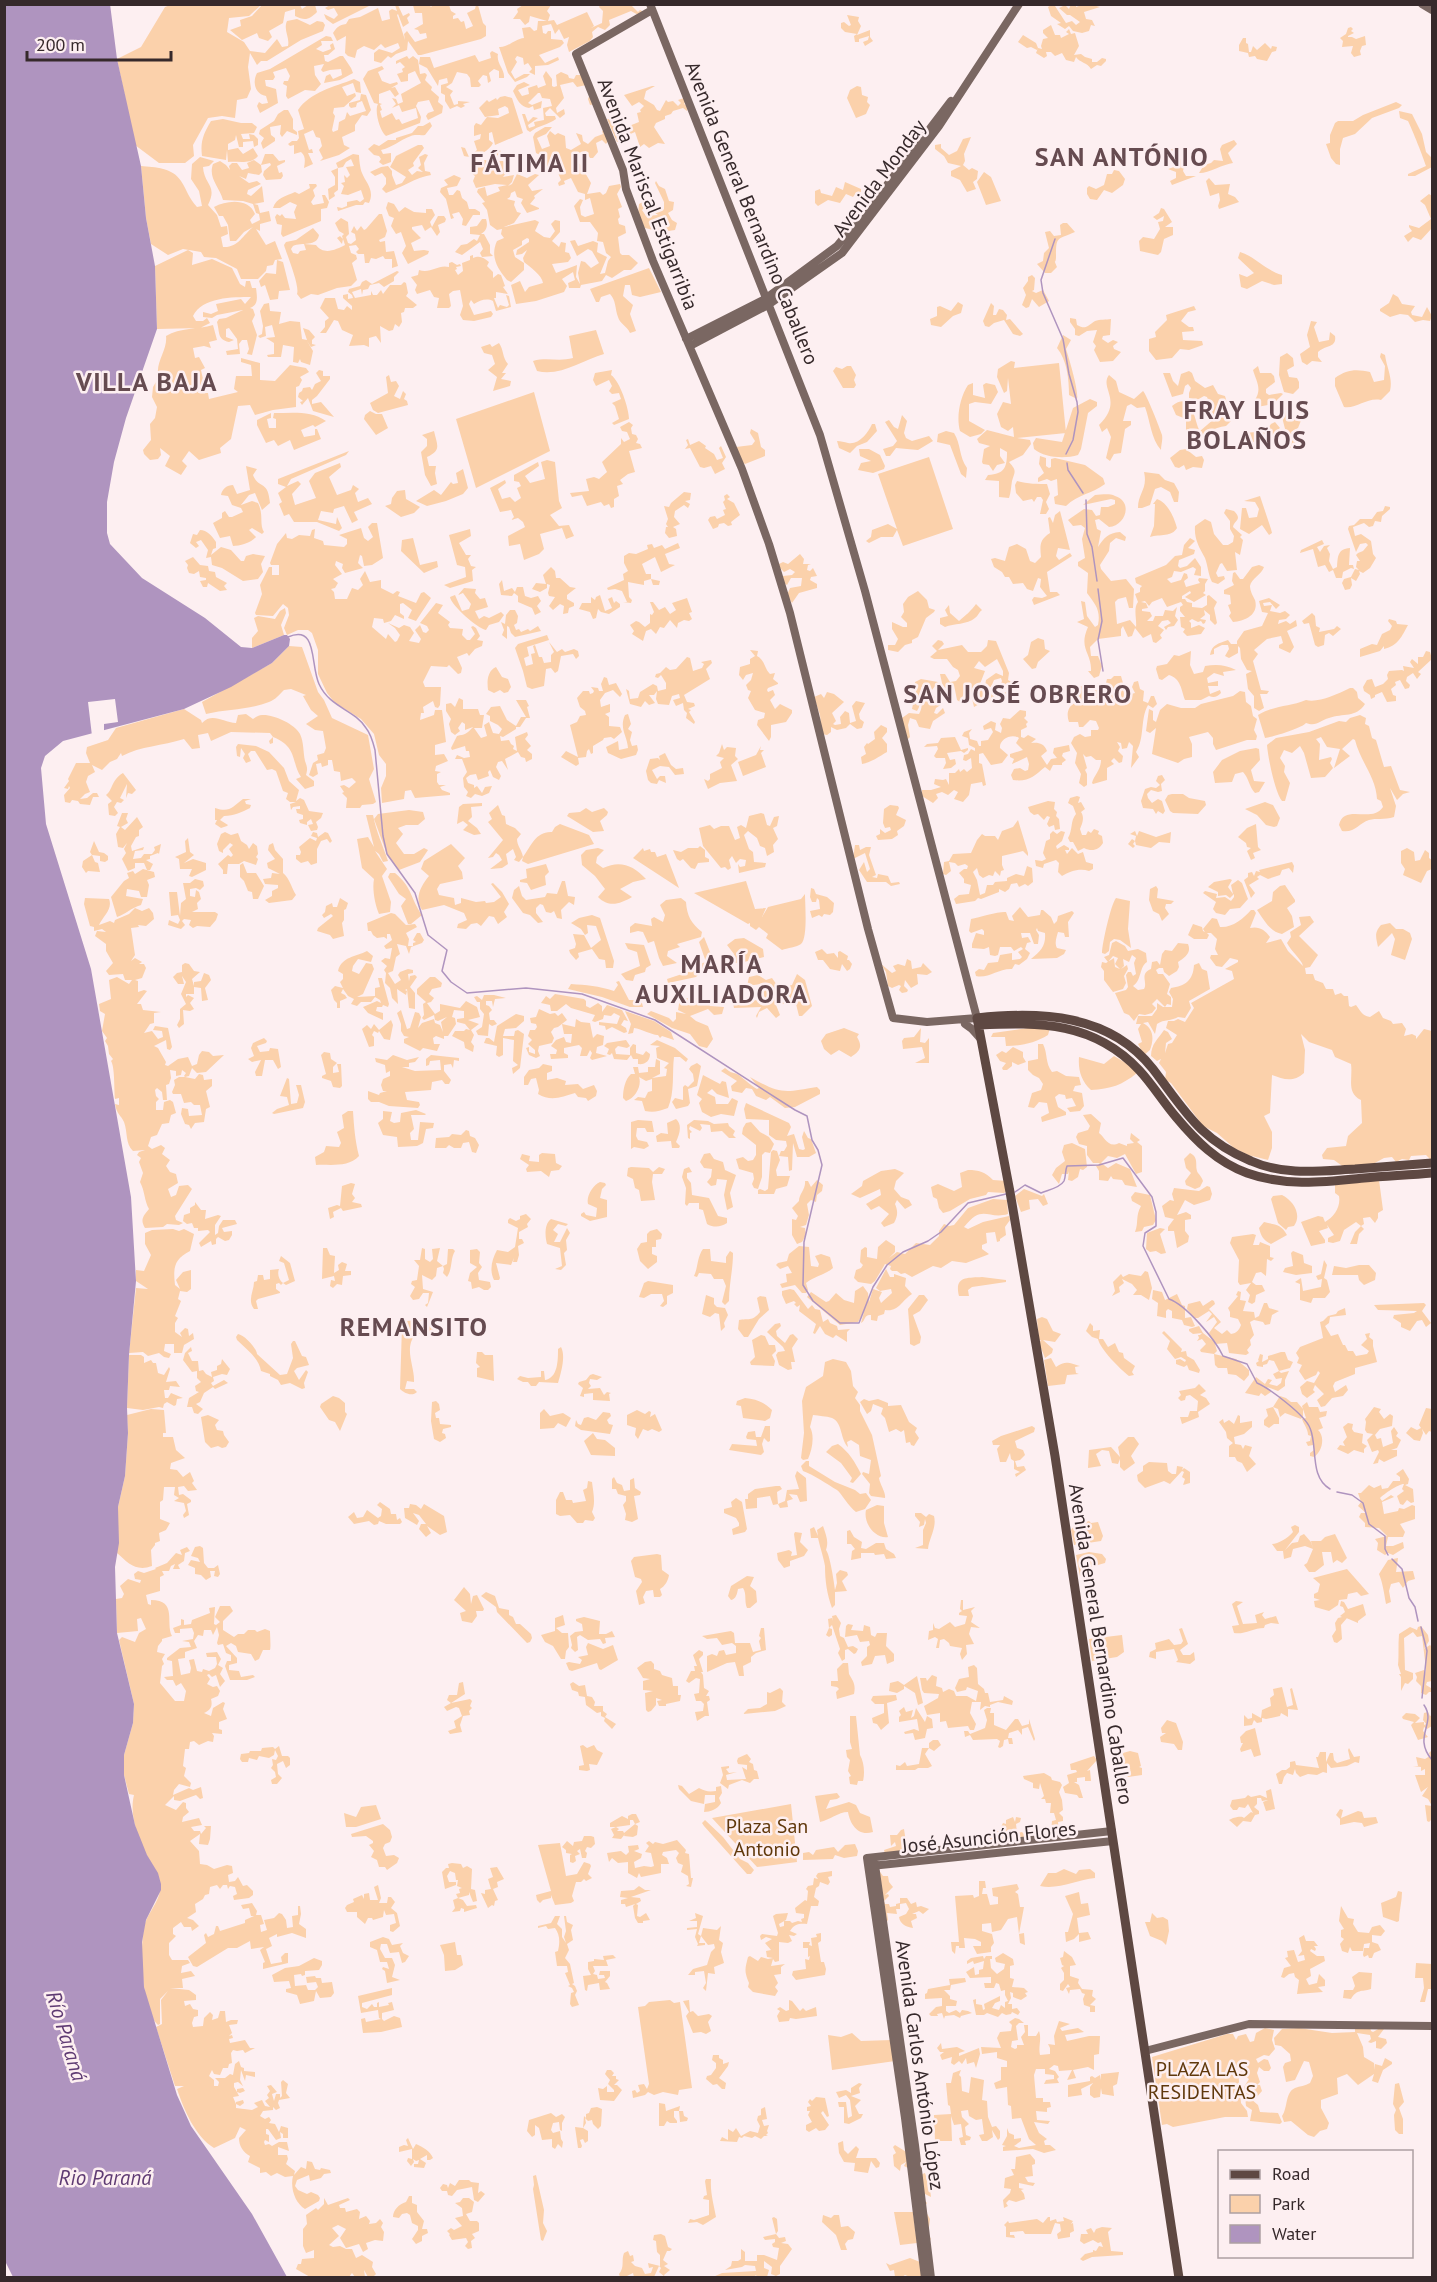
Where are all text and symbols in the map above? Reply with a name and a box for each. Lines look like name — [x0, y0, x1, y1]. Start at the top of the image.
scale bar — [27, 24, 171, 62]
text: 200 m — [36, 33, 85, 56]
street label: Avenida General Bernardino Caballero — [679, 58, 825, 368]
street label: Avenida Mariscal Estigarribia — [592, 74, 704, 314]
street label: Avenida Monday — [826, 114, 932, 242]
district label: SAN ANTÓNIO — [1035, 140, 1209, 173]
district label: FÁTIMA II — [470, 146, 590, 179]
district label: VILLA BAJA — [75, 365, 218, 398]
district label: FRAY LUIS BOLAÑOS — [1184, 393, 1310, 456]
district label: SAN JOSÉ OBRERO — [903, 677, 1133, 710]
district label: MARÍA AUXILIADORA — [635, 947, 809, 1010]
district label: REMANSITO — [340, 1310, 488, 1343]
street label: Avenida General Bernardino Caballero — [1063, 1482, 1139, 1806]
park label: Plaza San Antonio — [726, 1813, 808, 1862]
street label: José Asunción Flores — [899, 1815, 1078, 1859]
street label: Avenida Carlos António López — [890, 1938, 950, 2192]
water label: Río Paraná — [40, 1988, 93, 2085]
park label: PLAZA LAS RESIDENTAS — [1148, 2056, 1256, 2105]
legend — [1218, 2150, 1413, 2258]
text: Road — [1272, 2162, 1310, 2185]
water label: Rio Paraná — [59, 2164, 152, 2191]
text: Park — [1272, 2192, 1305, 2215]
text: Water — [1272, 2222, 1316, 2245]

